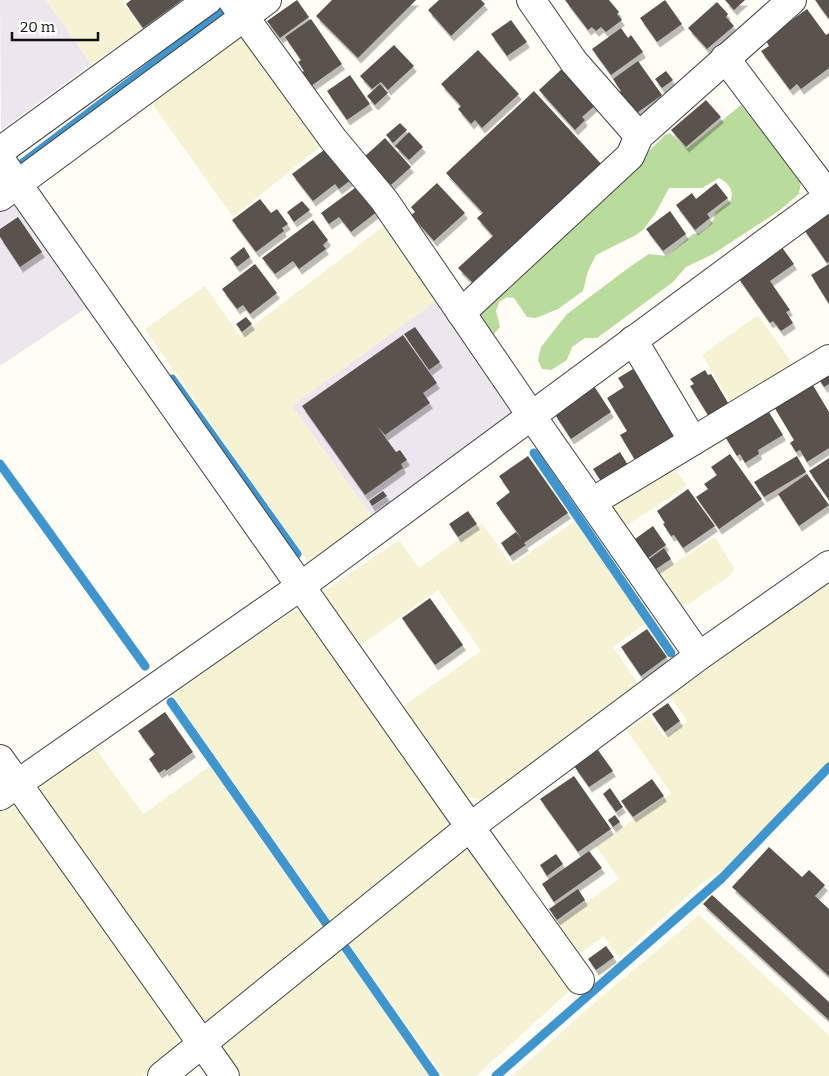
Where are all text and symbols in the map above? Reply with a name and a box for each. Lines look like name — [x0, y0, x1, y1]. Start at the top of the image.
scale bar — [12, 10, 99, 42]
text: 20 m — [20, 18, 56, 36]

